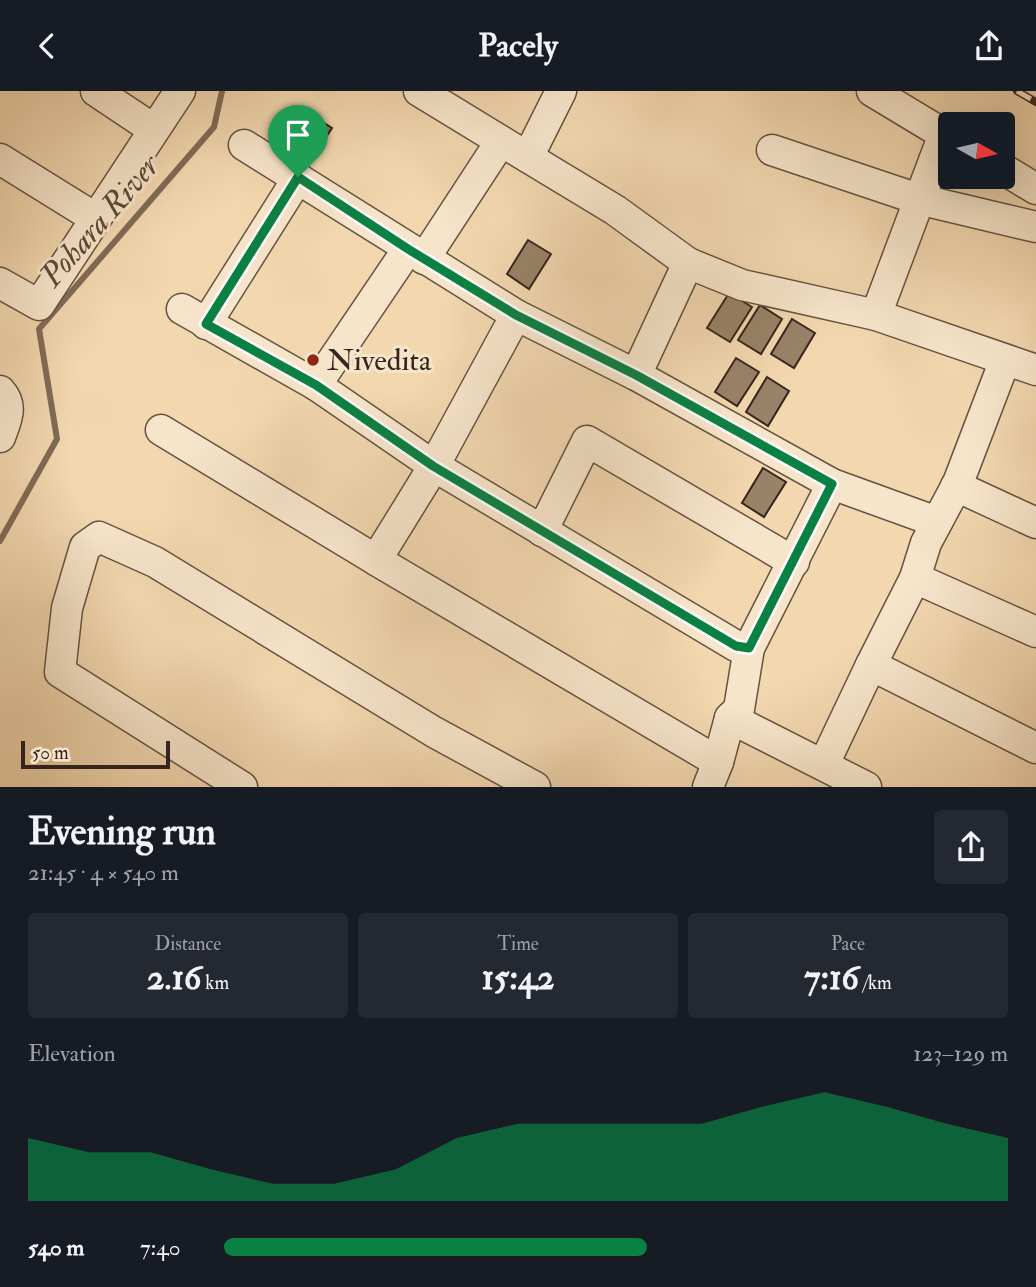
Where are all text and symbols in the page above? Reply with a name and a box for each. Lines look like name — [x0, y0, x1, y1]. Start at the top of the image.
text: Pacely — [478, 26, 558, 66]
icon: back — [28, 27, 66, 65]
icon: share — [970, 27, 1008, 65]
pin — [268, 105, 328, 177]
north arrow — [938, 112, 1015, 189]
map controls — [938, 112, 1015, 189]
icon: arrive — [279, 116, 317, 154]
water label: Pohara River — [31, 145, 170, 296]
place label: Nivedita — [327, 342, 432, 379]
marker: Nivedita — [305, 352, 321, 368]
scale bar — [21, 737, 170, 769]
text: 50 m — [32, 741, 69, 765]
text: Evening run — [28, 808, 216, 856]
button: share — [934, 810, 1008, 884]
text: 21:45 · 4 × 540 m — [28, 858, 179, 887]
text: Distance — [155, 932, 221, 956]
text: Time — [497, 932, 539, 956]
text: Pace — [831, 932, 865, 956]
text: 2.16 — [147, 956, 201, 1000]
text: 15:42 — [481, 956, 555, 1000]
text: 7:16 — [804, 956, 859, 1000]
text: km — [201, 971, 229, 995]
text: /km — [859, 971, 892, 995]
text: Elevation — [28, 1039, 116, 1068]
text: 123–129 m — [913, 1039, 1008, 1068]
text: 540 m — [28, 1233, 84, 1262]
text: 7:40 — [140, 1233, 180, 1262]

